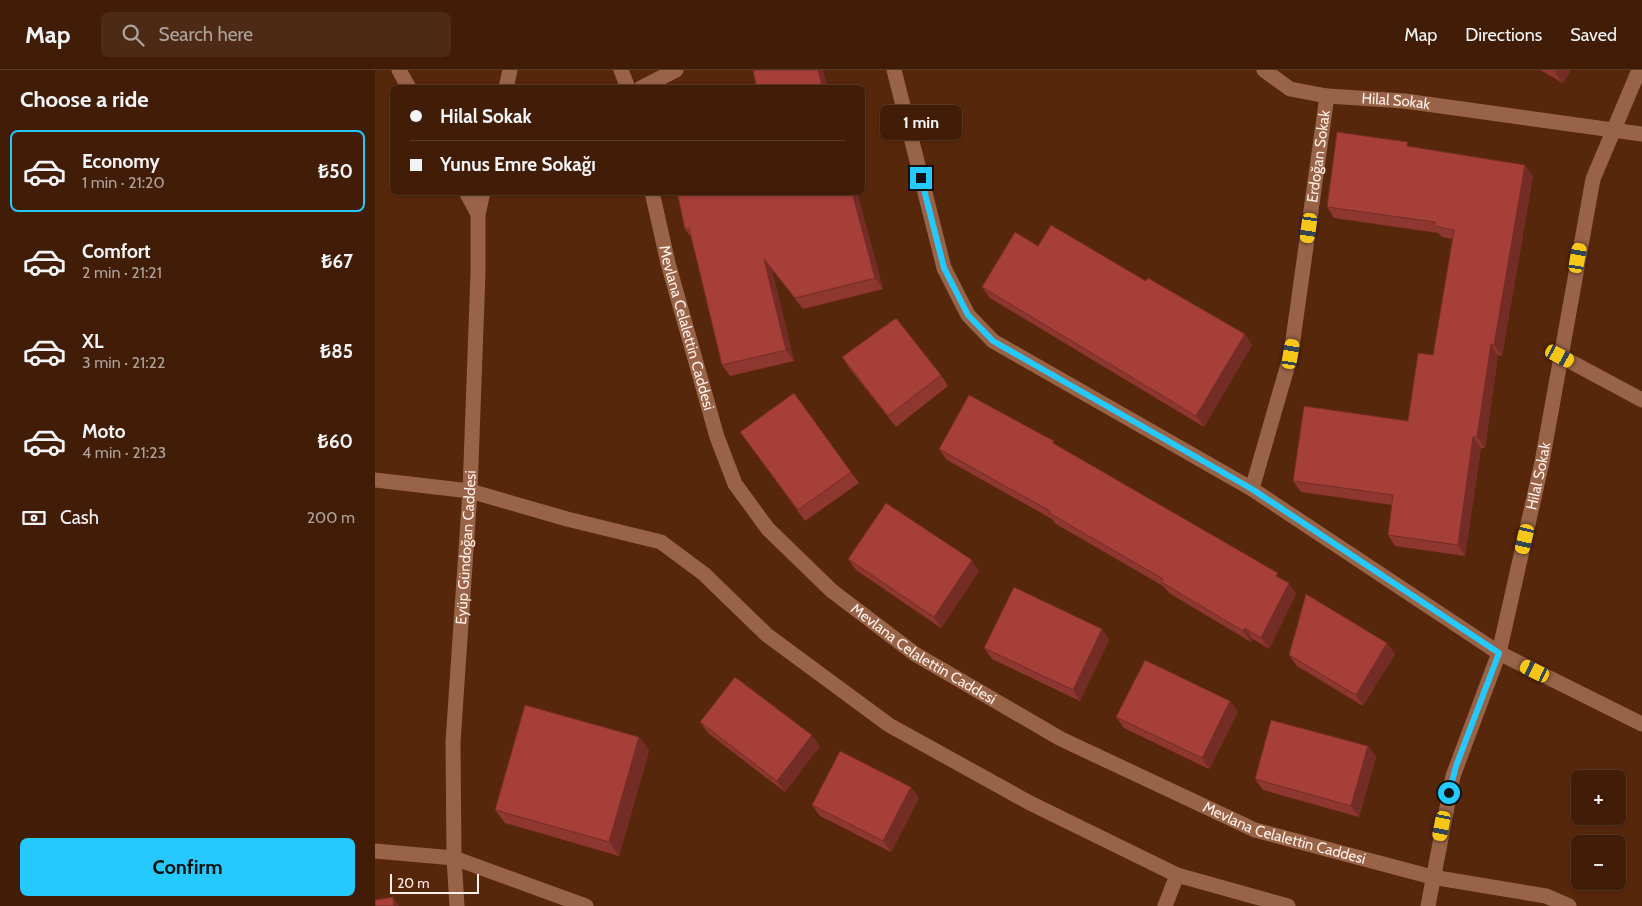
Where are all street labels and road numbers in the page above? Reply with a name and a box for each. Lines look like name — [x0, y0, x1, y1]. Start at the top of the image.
street label: Hilal Sokak — [1361, 89, 1432, 113]
street label: Erdoğan Sokak — [1303, 109, 1334, 204]
street label: Mevlana Celalettin Caddesi — [655, 243, 718, 412]
street label: Hilal Sokak — [1522, 440, 1554, 512]
street label: Eyüp Gündoğan Caddesi — [452, 470, 480, 625]
street label: Mevlana Celalettin Caddesi — [847, 599, 999, 708]
street label: Mevlana Celalettin Caddesi — [1200, 798, 1368, 868]

